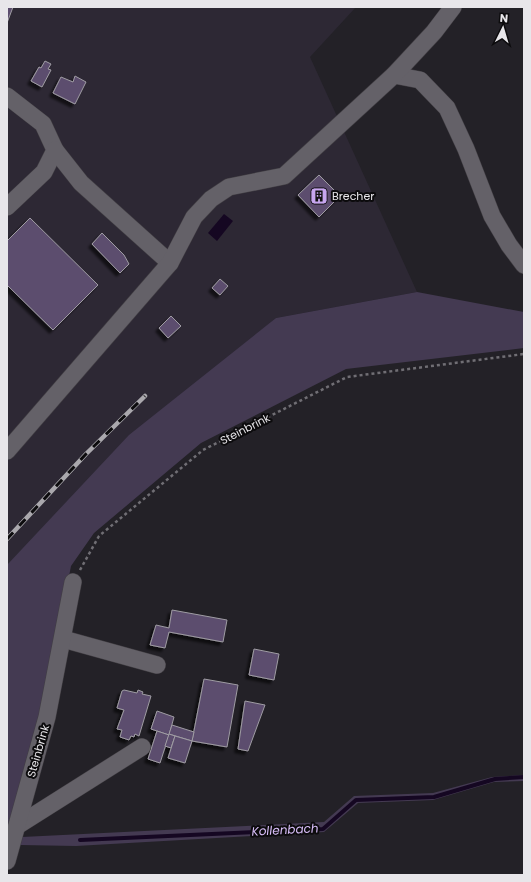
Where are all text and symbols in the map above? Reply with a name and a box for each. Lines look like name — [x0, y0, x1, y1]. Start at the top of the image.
north arrow — [483, 8, 523, 48]
text: N — [499, 10, 509, 26]
building icon: Brecher — [309, 186, 329, 206]
place label: Brecher — [332, 188, 374, 204]
street label: Steinbrink — [217, 409, 273, 448]
street label: Steinbrink — [23, 723, 53, 779]
water label: Kollenbach — [251, 819, 319, 840]

